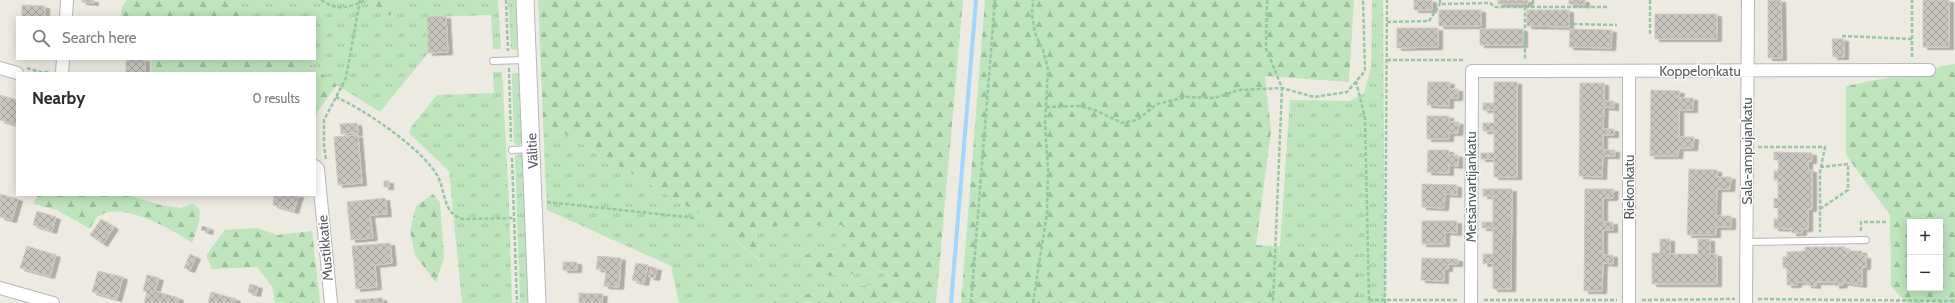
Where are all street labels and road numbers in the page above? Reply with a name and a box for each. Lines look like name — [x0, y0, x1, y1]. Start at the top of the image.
street label: Koppelonkatu — [1659, 62, 1741, 80]
street label: Sala-ampujankatu — [1738, 97, 1756, 205]
street label: Metsänvartijankatu — [1462, 131, 1480, 243]
street label: Välitie — [522, 133, 542, 169]
street label: Riekonkatu — [1620, 155, 1638, 219]
street label: Mustikkatie — [313, 214, 337, 282]

